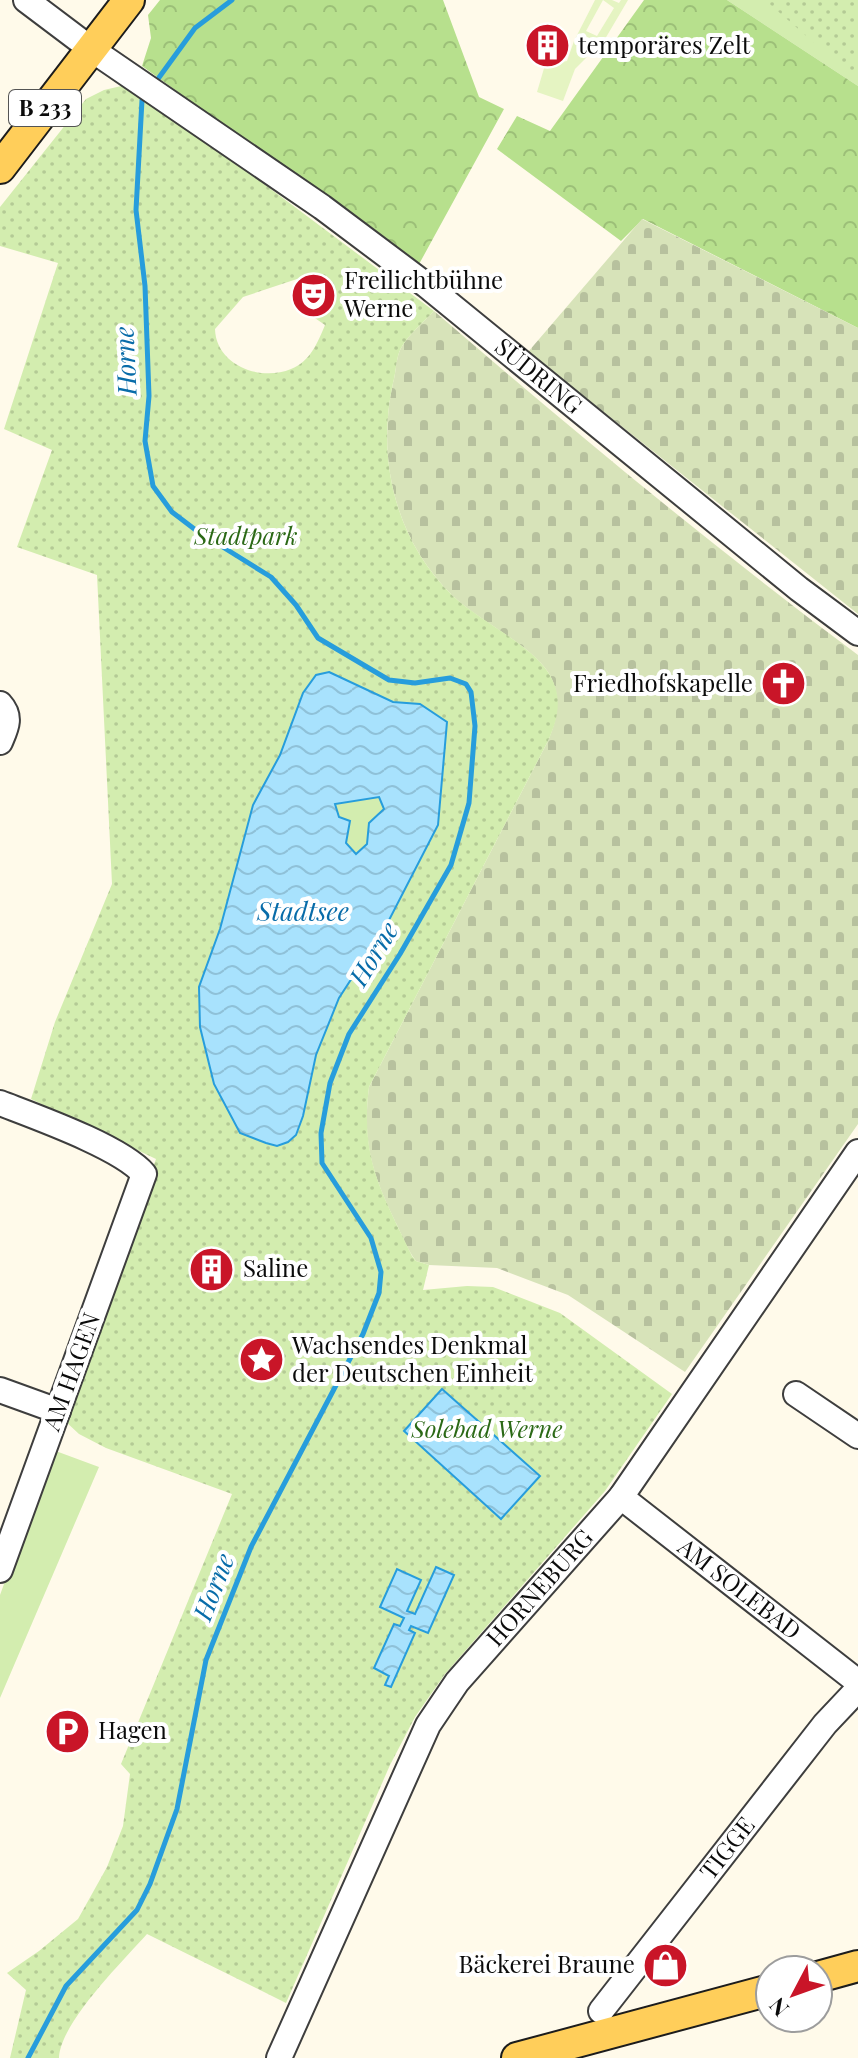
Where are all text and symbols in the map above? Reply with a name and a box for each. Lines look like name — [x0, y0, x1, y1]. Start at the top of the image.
building icon: temporäres Zelt — [523, 22, 571, 70]
place label: temporäres Zelt — [578, 28, 751, 60]
road number: B 233 — [9, 90, 81, 126]
place label: Freilichtbühne Werne — [343, 263, 503, 323]
theatre icon: Freilichtbühne Werne — [289, 271, 337, 319]
water label: Horne — [105, 326, 144, 397]
street label: SÜDRING — [489, 330, 590, 420]
park label: Stadtpark — [193, 519, 298, 551]
church icon: Friedhofskapelle — [760, 660, 808, 708]
place label: Friedhofskapelle — [573, 666, 753, 698]
water label: Stadtsee — [256, 893, 349, 928]
water label: Horne — [339, 915, 405, 993]
building icon: Saline — [188, 1245, 236, 1293]
place label: Saline — [243, 1251, 308, 1283]
street label: AM HAGEN — [34, 1308, 106, 1436]
place label: Wachsendes Denkmal der Deutschen Einheit — [291, 1328, 533, 1388]
place icon: Wachsendes Denkmal der Deutschen Einheit — [237, 1336, 285, 1384]
park label: Solebad Werne — [411, 1412, 562, 1444]
street label: HORNEBURG — [478, 1521, 599, 1652]
street label: AM SOLEBAD — [672, 1529, 809, 1646]
water label: Horne — [184, 1548, 241, 1626]
parking icon: Hagen — [43, 1707, 91, 1755]
place label: Hagen — [98, 1713, 167, 1745]
street label: TIGGE — [692, 1809, 761, 1885]
shop icon: Bäckerei Braune — [642, 1941, 690, 1989]
place label: Bäckerei Braune — [459, 1947, 635, 1979]
north arrow — [754, 1954, 834, 2034]
text: N — [762, 1992, 795, 2024]

